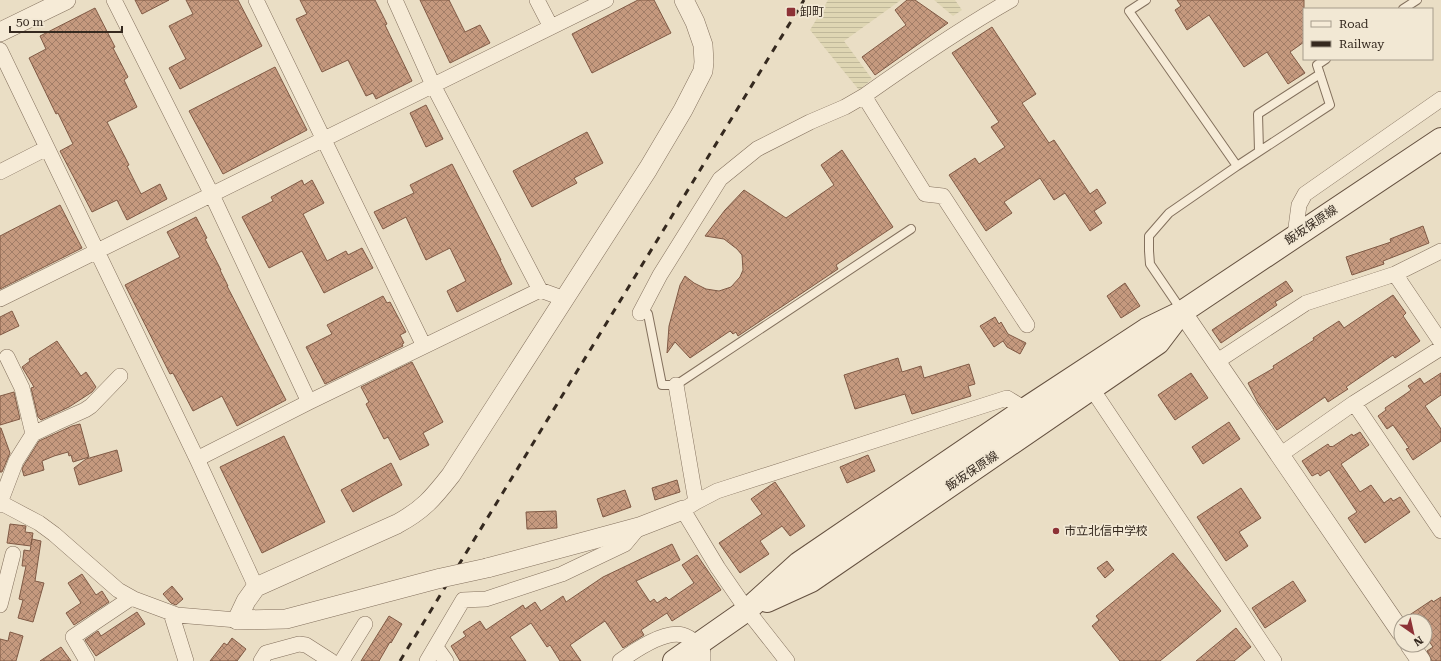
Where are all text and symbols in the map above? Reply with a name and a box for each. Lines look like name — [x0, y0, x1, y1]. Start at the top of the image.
place label: 卸町 — [800, 5, 824, 19]
marker: 卸町 — [785, 6, 797, 18]
scale bar — [10, 8, 122, 34]
legend — [1303, 8, 1433, 60]
text: 50 m — [16, 15, 43, 29]
text: Road — [1339, 17, 1369, 31]
text: Railway — [1339, 37, 1385, 51]
street label: 飯坂保原線 — [1282, 202, 1340, 248]
street label: 飯坂保原線 — [943, 448, 1001, 494]
place label: 市立北信中学校 — [1064, 524, 1148, 538]
marker: 市立北信中学校 — [1051, 526, 1061, 536]
north arrow — [1393, 613, 1433, 653]
text: N — [1411, 633, 1425, 649]

